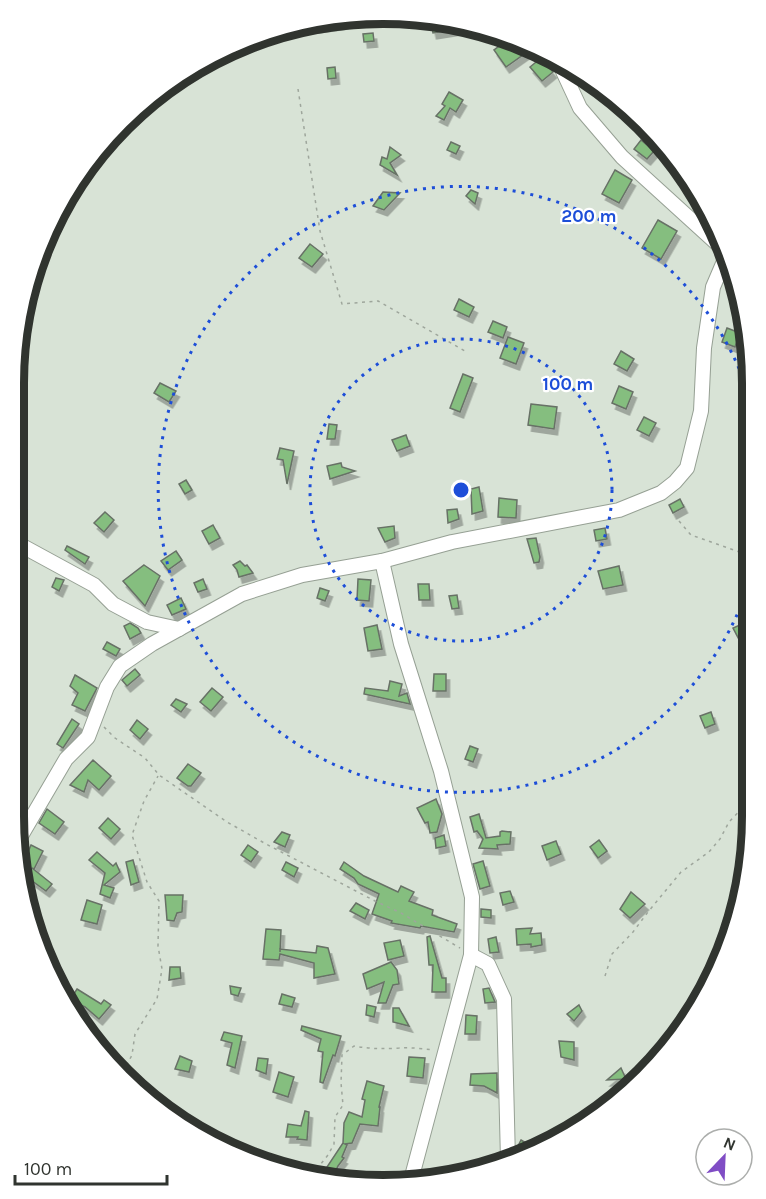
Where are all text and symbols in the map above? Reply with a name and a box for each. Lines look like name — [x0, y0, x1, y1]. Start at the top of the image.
text: 200 m — [561, 205, 617, 227]
text: 100 m — [543, 373, 593, 395]
centre of rings — [451, 480, 471, 500]
north arrow — [694, 1127, 754, 1187]
text: N — [721, 1133, 739, 1155]
scale bar — [15, 1148, 166, 1186]
text: 100 m — [24, 1158, 72, 1180]

